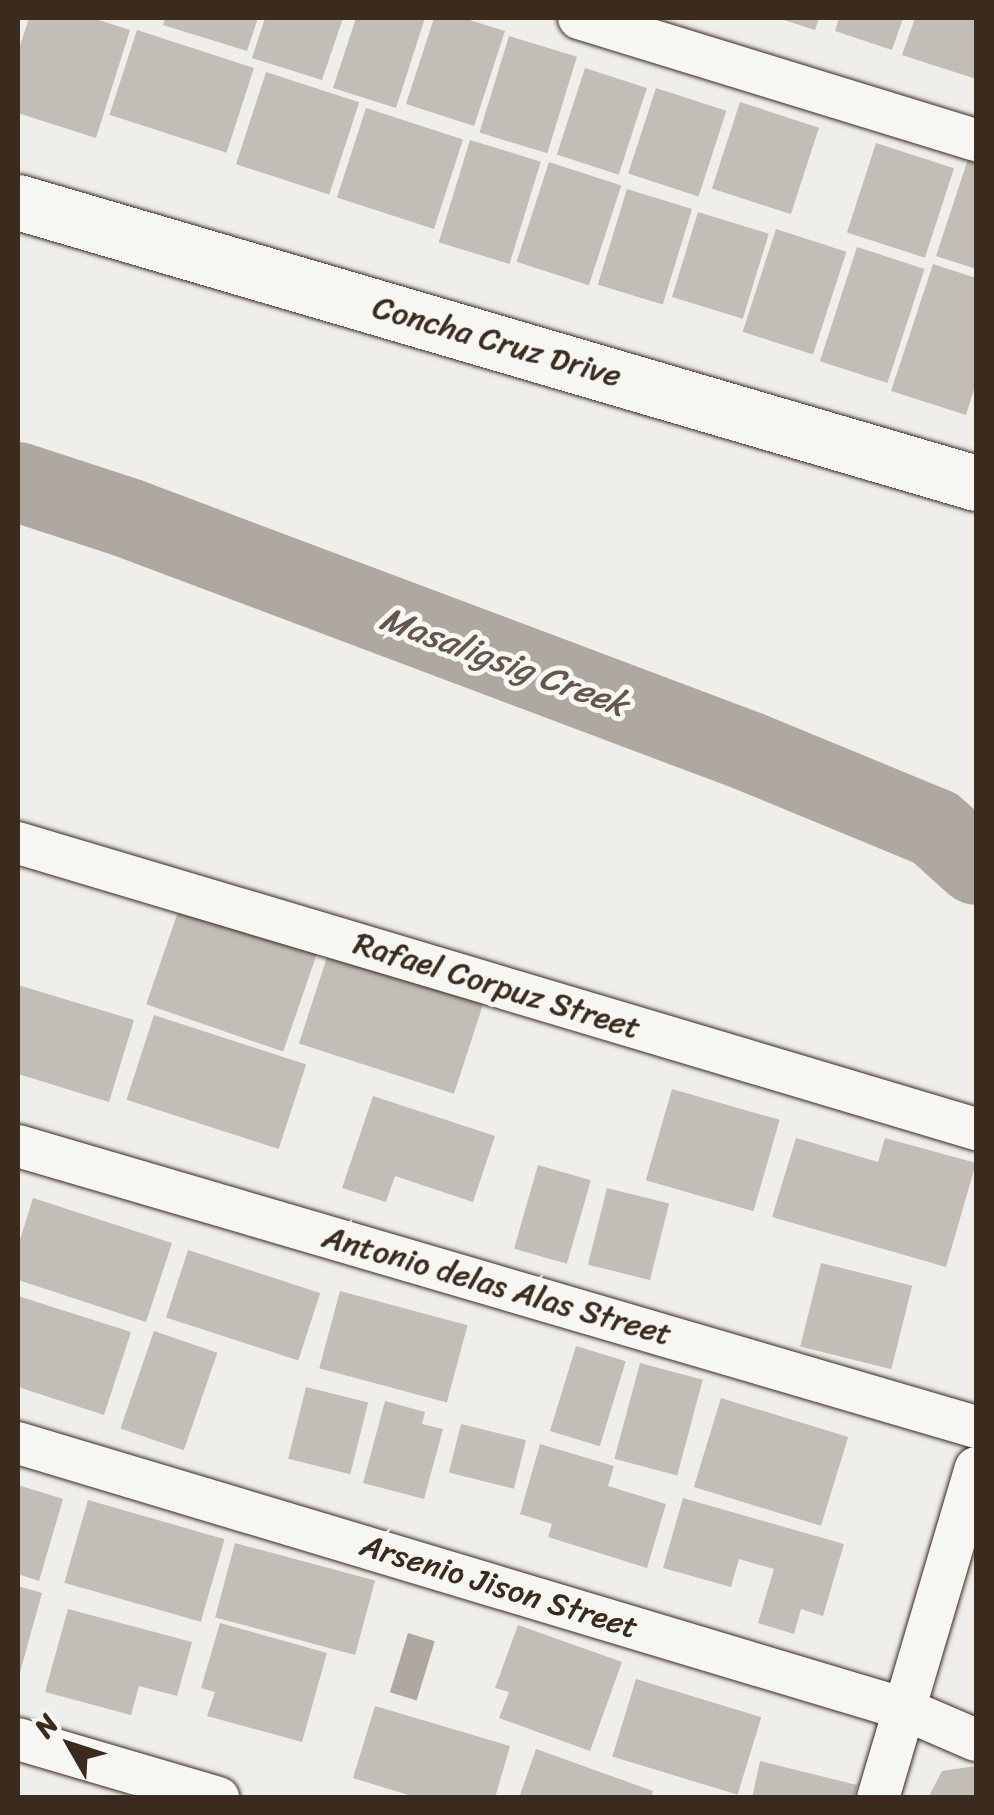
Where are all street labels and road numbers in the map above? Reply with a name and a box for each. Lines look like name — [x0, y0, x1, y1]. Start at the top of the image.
street label: Concha Cruz Drive — [368, 288, 626, 396]
street label: Rafael Corpuz Street — [349, 924, 645, 1048]
street label: Antonio delas Alas Street — [318, 1218, 676, 1354]
street label: Arsenio Jison Street — [355, 1526, 643, 1648]

